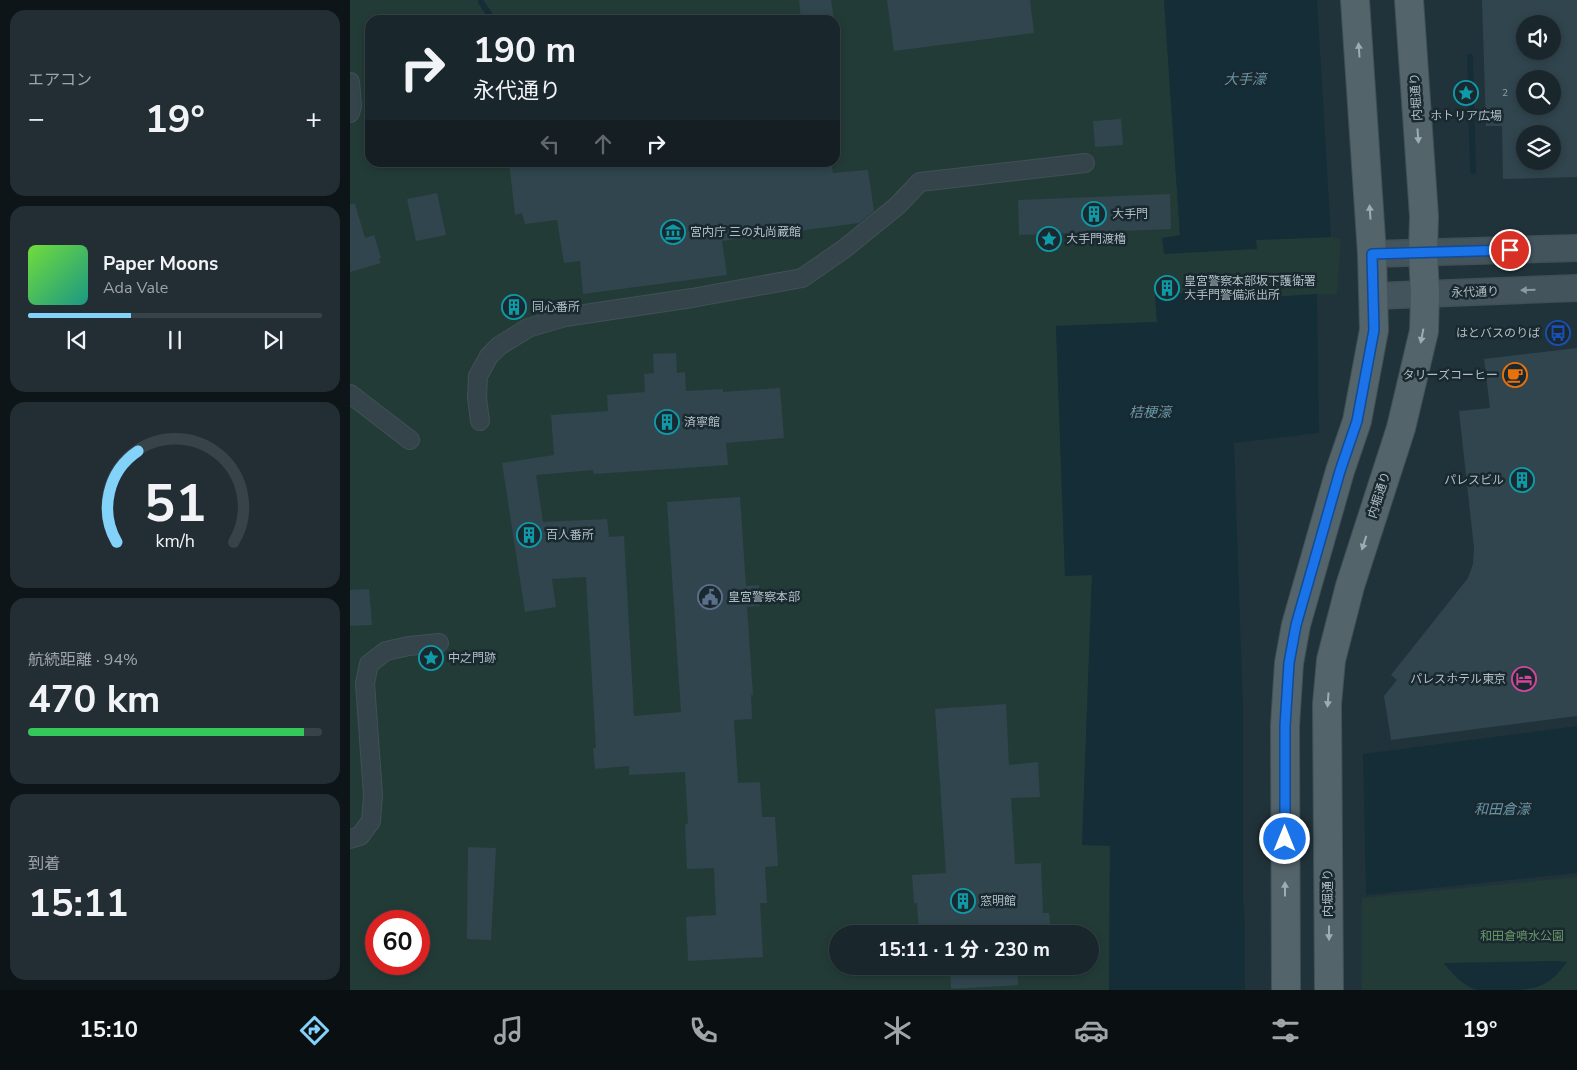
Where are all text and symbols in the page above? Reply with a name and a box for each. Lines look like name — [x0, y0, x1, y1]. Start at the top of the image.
map controls — [1516, 15, 1561, 170]
button: sound — [1516, 15, 1561, 60]
text: 190 m — [473, 27, 576, 74]
icon: right — [390, 35, 455, 100]
one-way arrow — [1354, 42, 1362, 58]
text: エアコン — [28, 69, 92, 91]
water label: 大手濠 — [1224, 70, 1268, 89]
button: search — [1516, 70, 1561, 115]
street label: 内堀通り — [1406, 72, 1426, 122]
text: 永代通り — [473, 76, 561, 106]
place icon: ホトリア広場 — [1453, 80, 1479, 106]
house number: 2 — [1502, 86, 1508, 100]
text: 19° — [145, 94, 205, 145]
text: − — [28, 100, 45, 138]
text: + — [305, 100, 322, 138]
place label: ホトリア広場 — [1430, 108, 1502, 124]
button: layers — [1516, 125, 1561, 170]
one-way arrow — [1415, 128, 1423, 144]
icon: left — [536, 130, 564, 158]
icon: ahead — [589, 130, 617, 158]
icon: right — [642, 130, 670, 158]
building icon: 大手門 — [1081, 201, 1107, 227]
one-way arrow — [1365, 204, 1373, 220]
place label: 大手門 — [1112, 206, 1148, 222]
museum icon: 宮内庁 三の丸尚蔵館 — [660, 219, 686, 245]
place label: 宮内庁 三の丸尚蔵館 — [690, 224, 801, 240]
place icon: 大手門渡櫓 — [1036, 226, 1062, 252]
pin — [1489, 229, 1531, 271]
place label: 大手門渡櫓 — [1066, 231, 1126, 247]
icon: arrive — [1496, 236, 1524, 264]
text: Paper Moons — [103, 251, 218, 277]
place label: 皇宮警察本部坂下護衛署 大手門警備派出所 — [1184, 273, 1316, 303]
building icon: 皇宮警察本部坂下護衛署 大手門警備派出所 — [1154, 275, 1180, 301]
text: Ada Vale — [103, 277, 168, 299]
street label: 永代通り — [1451, 283, 1499, 301]
one-way arrow — [1520, 286, 1536, 294]
building icon: 同心番所 — [501, 294, 527, 320]
place label: 同心番所 — [532, 299, 580, 315]
bus stop icon: はとバスのりば — [1545, 320, 1571, 346]
place label: はとバスのりば — [1456, 325, 1540, 341]
icon: previous — [63, 326, 91, 354]
icon: pause — [161, 326, 189, 354]
icon: next — [259, 326, 287, 354]
one-way arrow — [1418, 328, 1426, 344]
cafe icon: タリーズコーヒー — [1502, 362, 1528, 388]
place label: タリーズコーヒー — [1403, 367, 1498, 383]
water label: 桔梗濠 — [1129, 403, 1173, 422]
building icon: 済寧館 — [654, 409, 680, 435]
place label: 済寧館 — [684, 414, 720, 430]
building icon: パレスビル — [1509, 467, 1535, 493]
text: 51 — [144, 468, 206, 539]
street label: 内堀通り — [1364, 470, 1394, 520]
place label: パレスビル — [1444, 472, 1504, 488]
building icon: 百人番所 — [516, 522, 542, 548]
place label: 百人番所 — [546, 527, 594, 543]
text: km/h — [155, 529, 195, 553]
one-way arrow — [1360, 535, 1368, 550]
public building icon: 皇宮警察本部 — [697, 584, 723, 610]
place label: 皇宮警察本部 — [728, 589, 800, 605]
place icon: 中之門跡 — [418, 645, 444, 671]
text: 航続距離 · 94% — [28, 649, 138, 671]
place label: 中之門跡 — [448, 650, 496, 666]
hotel icon: パレスホテル東京 — [1511, 666, 1537, 692]
place label: パレスホテル東京 — [1410, 671, 1506, 687]
text: 470 km — [28, 674, 160, 725]
one-way arrow — [1324, 693, 1332, 709]
water label: 和田倉濠 — [1474, 800, 1532, 819]
position arrow — [1258, 812, 1310, 864]
text: 到着 — [28, 853, 60, 875]
street label: 内堀通り — [1320, 869, 1336, 917]
text: 15:11 — [28, 878, 129, 929]
one-way arrow — [1281, 881, 1289, 897]
building icon: 窓明館 — [950, 888, 976, 914]
place label: 窓明館 — [980, 893, 1016, 909]
speed limit sign: 60 — [365, 910, 430, 975]
one-way arrow — [1325, 925, 1333, 941]
park label: 和田倉噴水公園 — [1480, 928, 1564, 944]
text: 15:11 · 1 分 · 230 m — [878, 937, 1050, 963]
icon: directions — [297, 1013, 332, 1048]
icon: music — [491, 1013, 526, 1048]
icon: phone — [686, 1013, 721, 1048]
icon: climate — [880, 1013, 915, 1048]
icon: car — [1074, 1013, 1109, 1048]
icon: filters — [1268, 1013, 1303, 1048]
text: 15:10 — [80, 1015, 138, 1045]
text: 19° — [1463, 1015, 1497, 1045]

